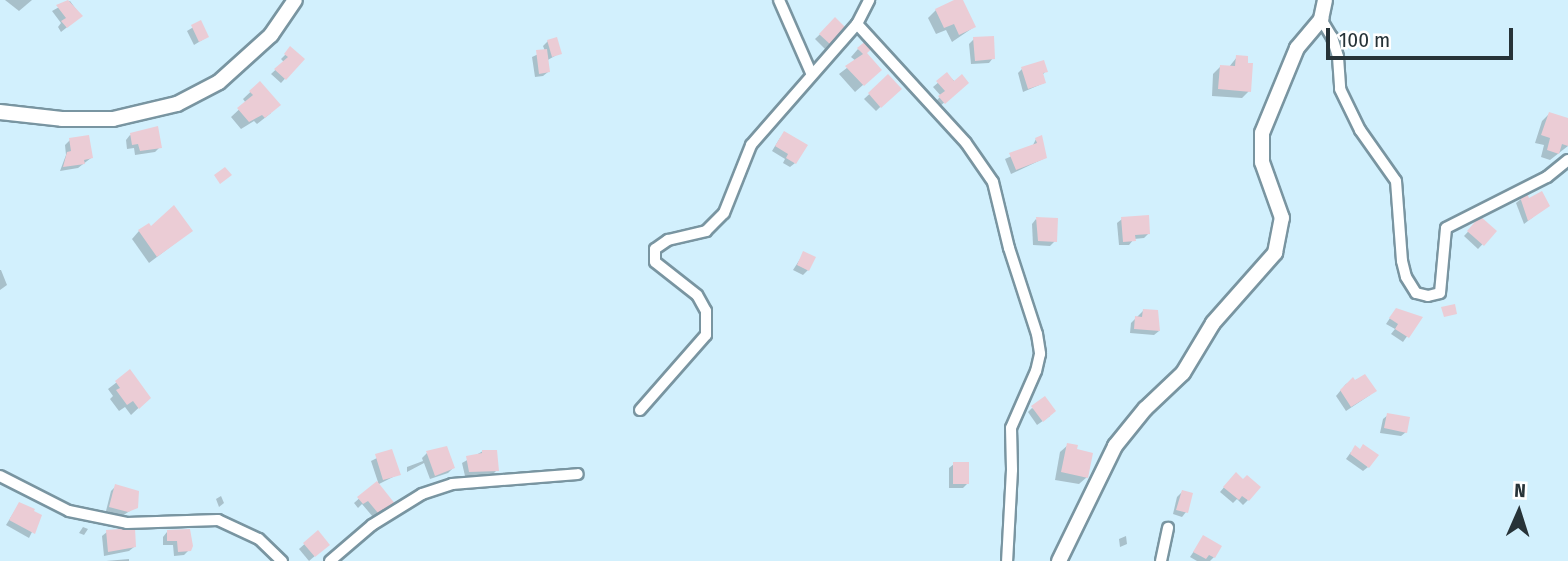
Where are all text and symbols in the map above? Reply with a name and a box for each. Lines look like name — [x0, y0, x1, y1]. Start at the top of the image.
scale bar — [1330, 14, 1517, 58]
text: 100 m — [1339, 27, 1390, 53]
north arrow — [1484, 477, 1554, 547]
text: N — [1514, 479, 1526, 502]

